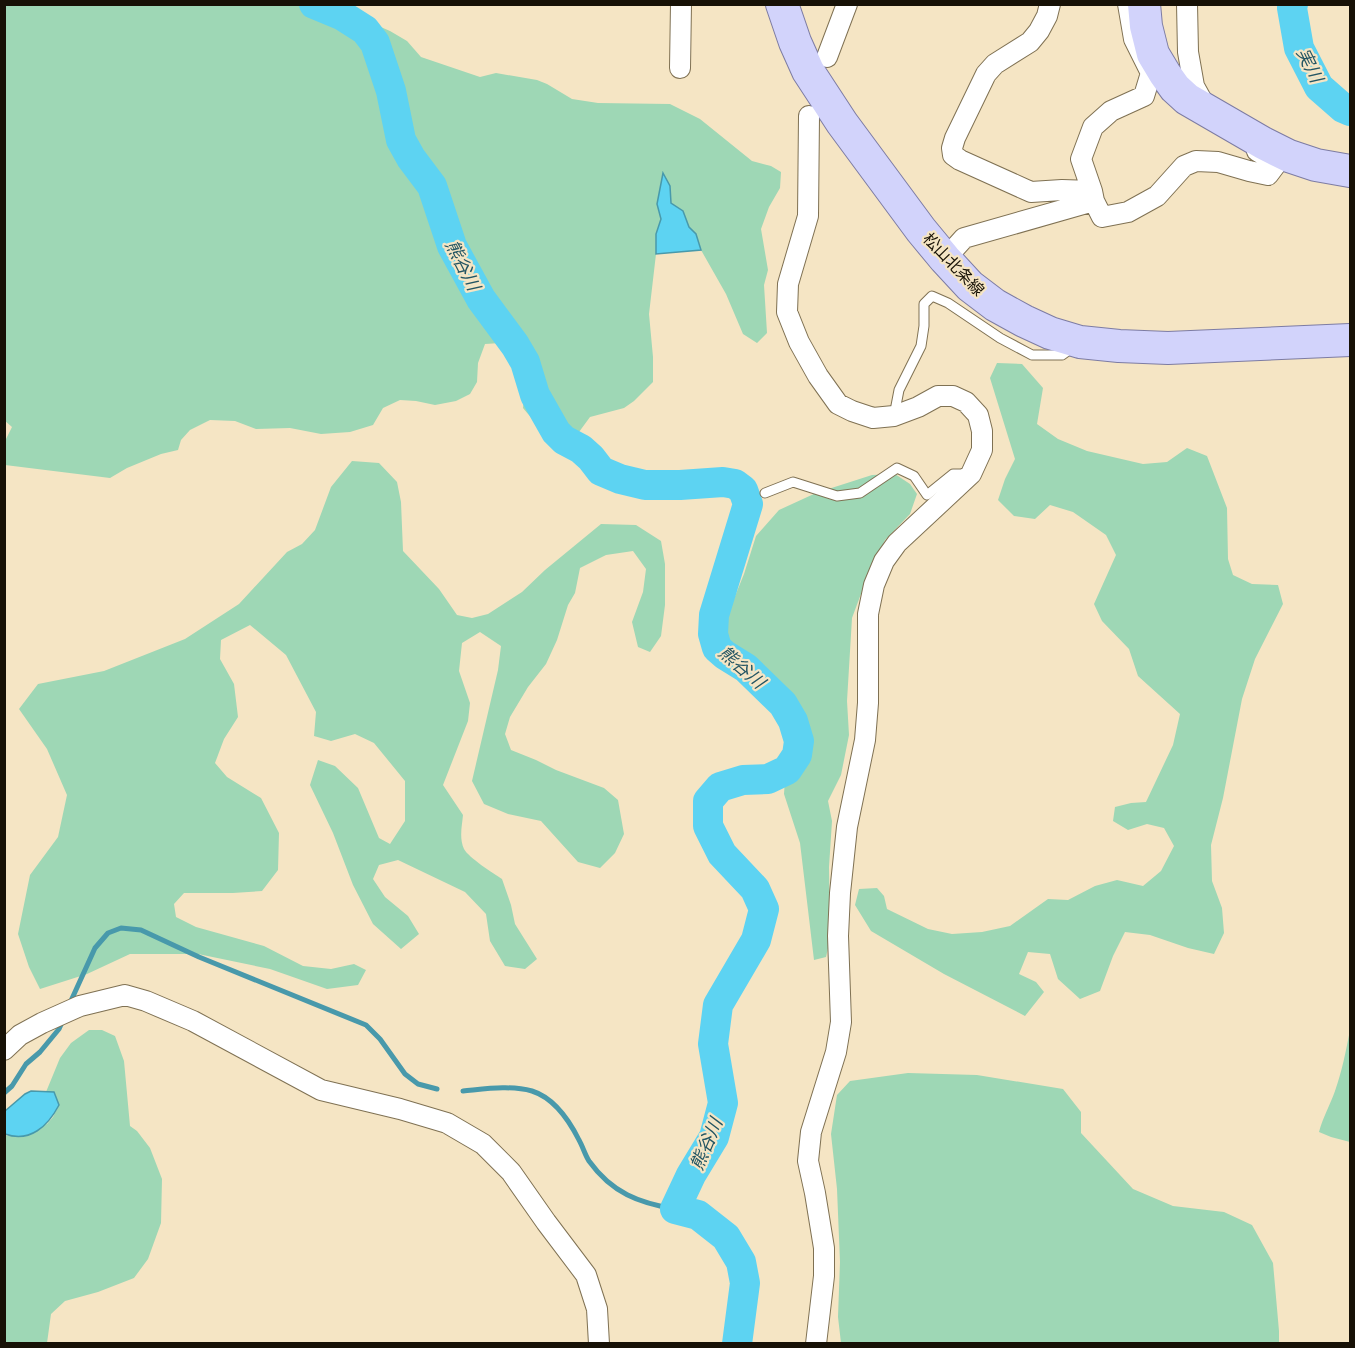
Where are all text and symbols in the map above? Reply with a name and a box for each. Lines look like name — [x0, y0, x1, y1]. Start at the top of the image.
water label: 実川 — [1292, 44, 1329, 88]
street label: 松山北条線 — [919, 228, 989, 300]
water label: 熊谷川 — [440, 236, 486, 296]
water label: 熊谷川 — [714, 641, 771, 695]
water label: 熊谷川 — [685, 1113, 728, 1173]

